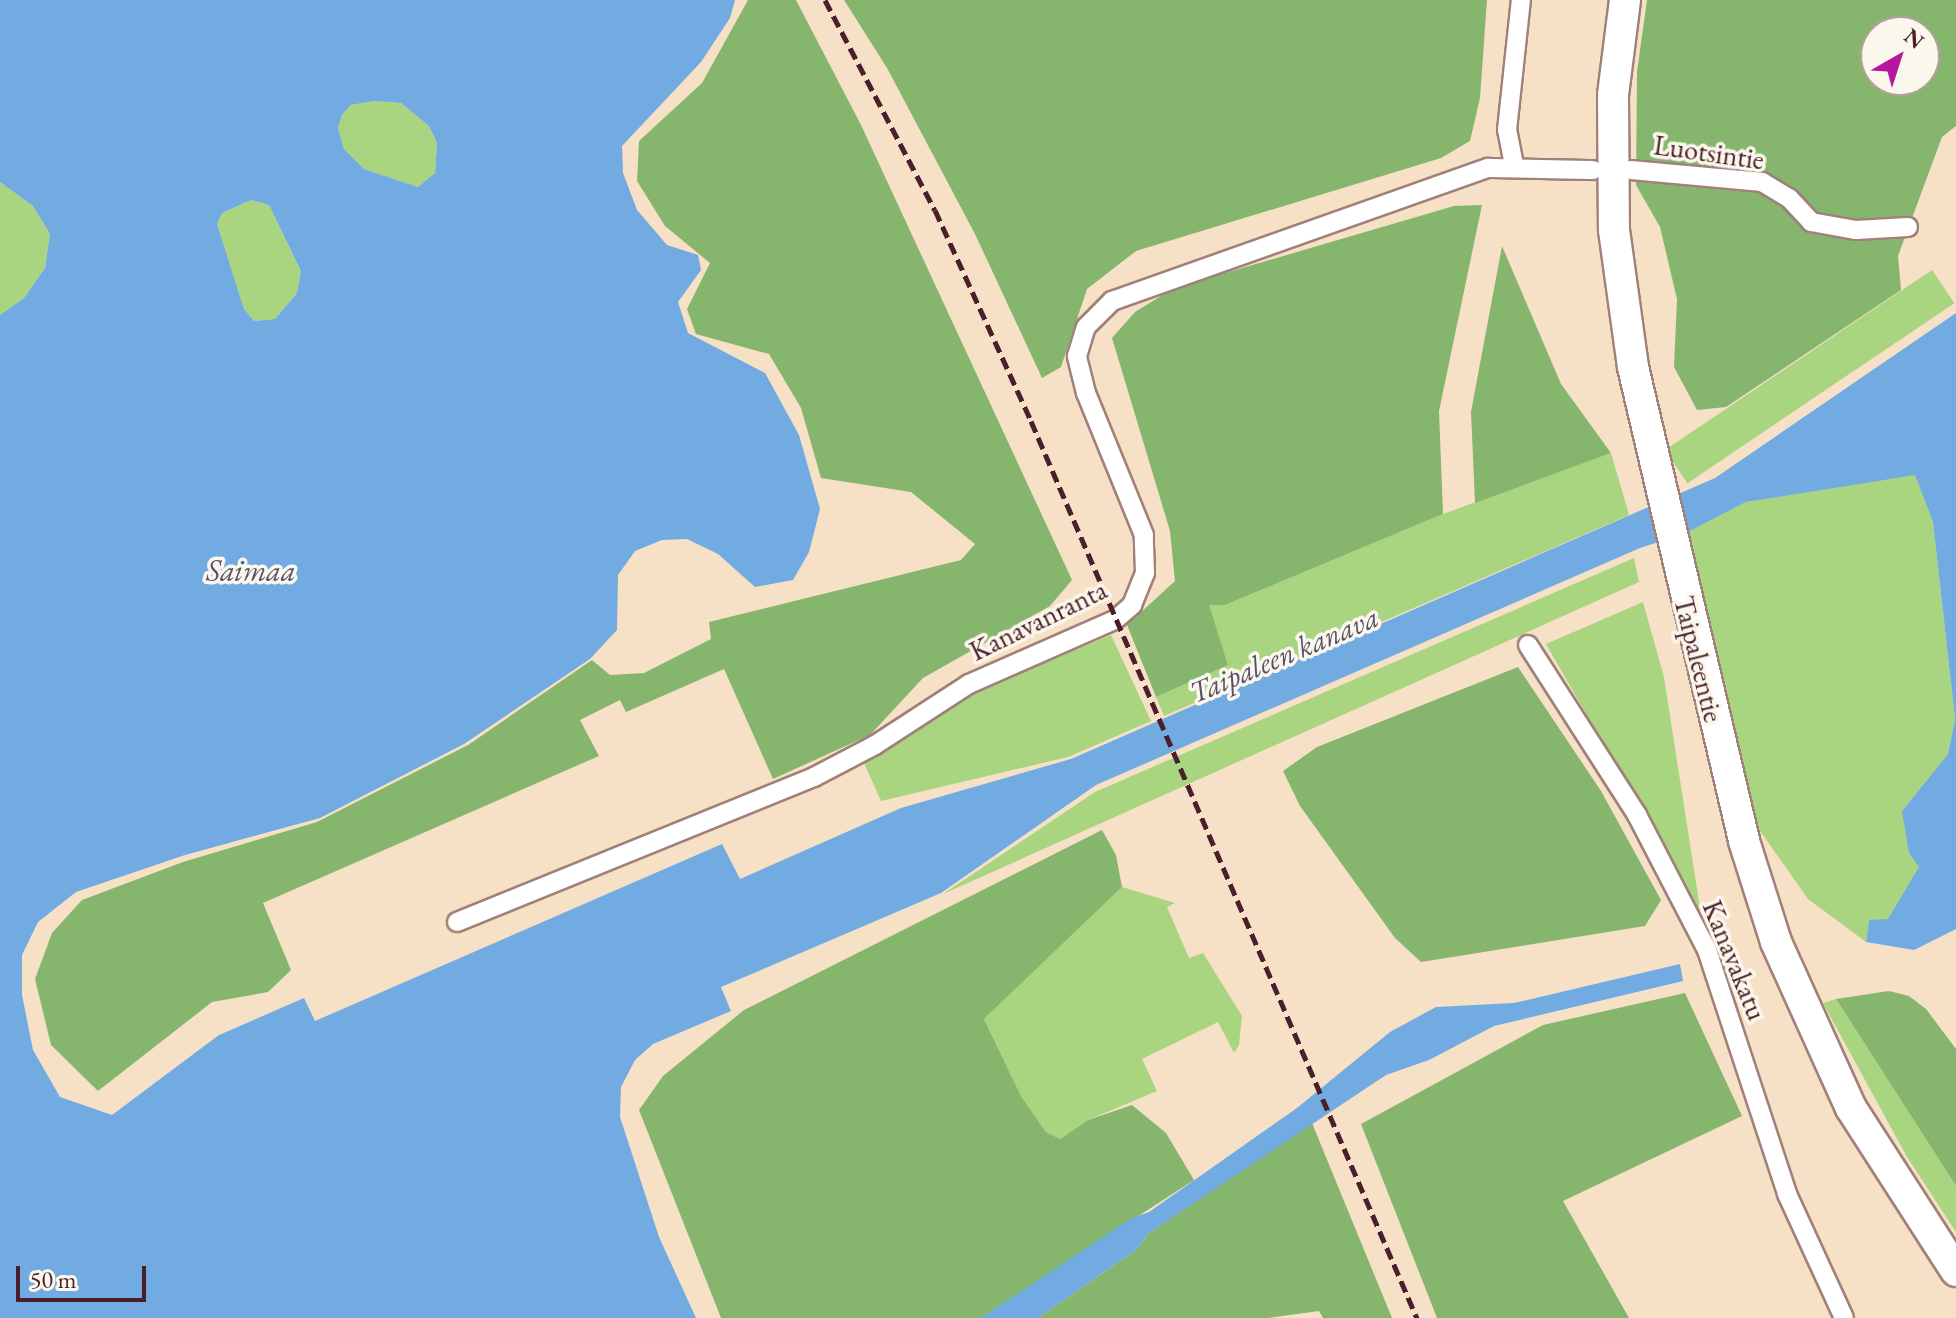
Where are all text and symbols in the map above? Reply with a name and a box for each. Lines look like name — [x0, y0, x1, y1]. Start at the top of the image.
north arrow — [1860, 16, 1940, 96]
text: N — [1898, 22, 1930, 55]
street label: Luotsintie — [1652, 128, 1766, 176]
water label: Saimaa — [206, 553, 296, 589]
street label: Kanavanranta — [964, 572, 1112, 668]
street label: Taipaleentie — [1667, 593, 1731, 725]
water label: Taipaleen kanava — [1184, 599, 1384, 711]
street label: Kanavakatu — [1696, 895, 1774, 1025]
scale bar — [20, 1250, 150, 1300]
text: 50 m — [30, 1264, 77, 1295]

